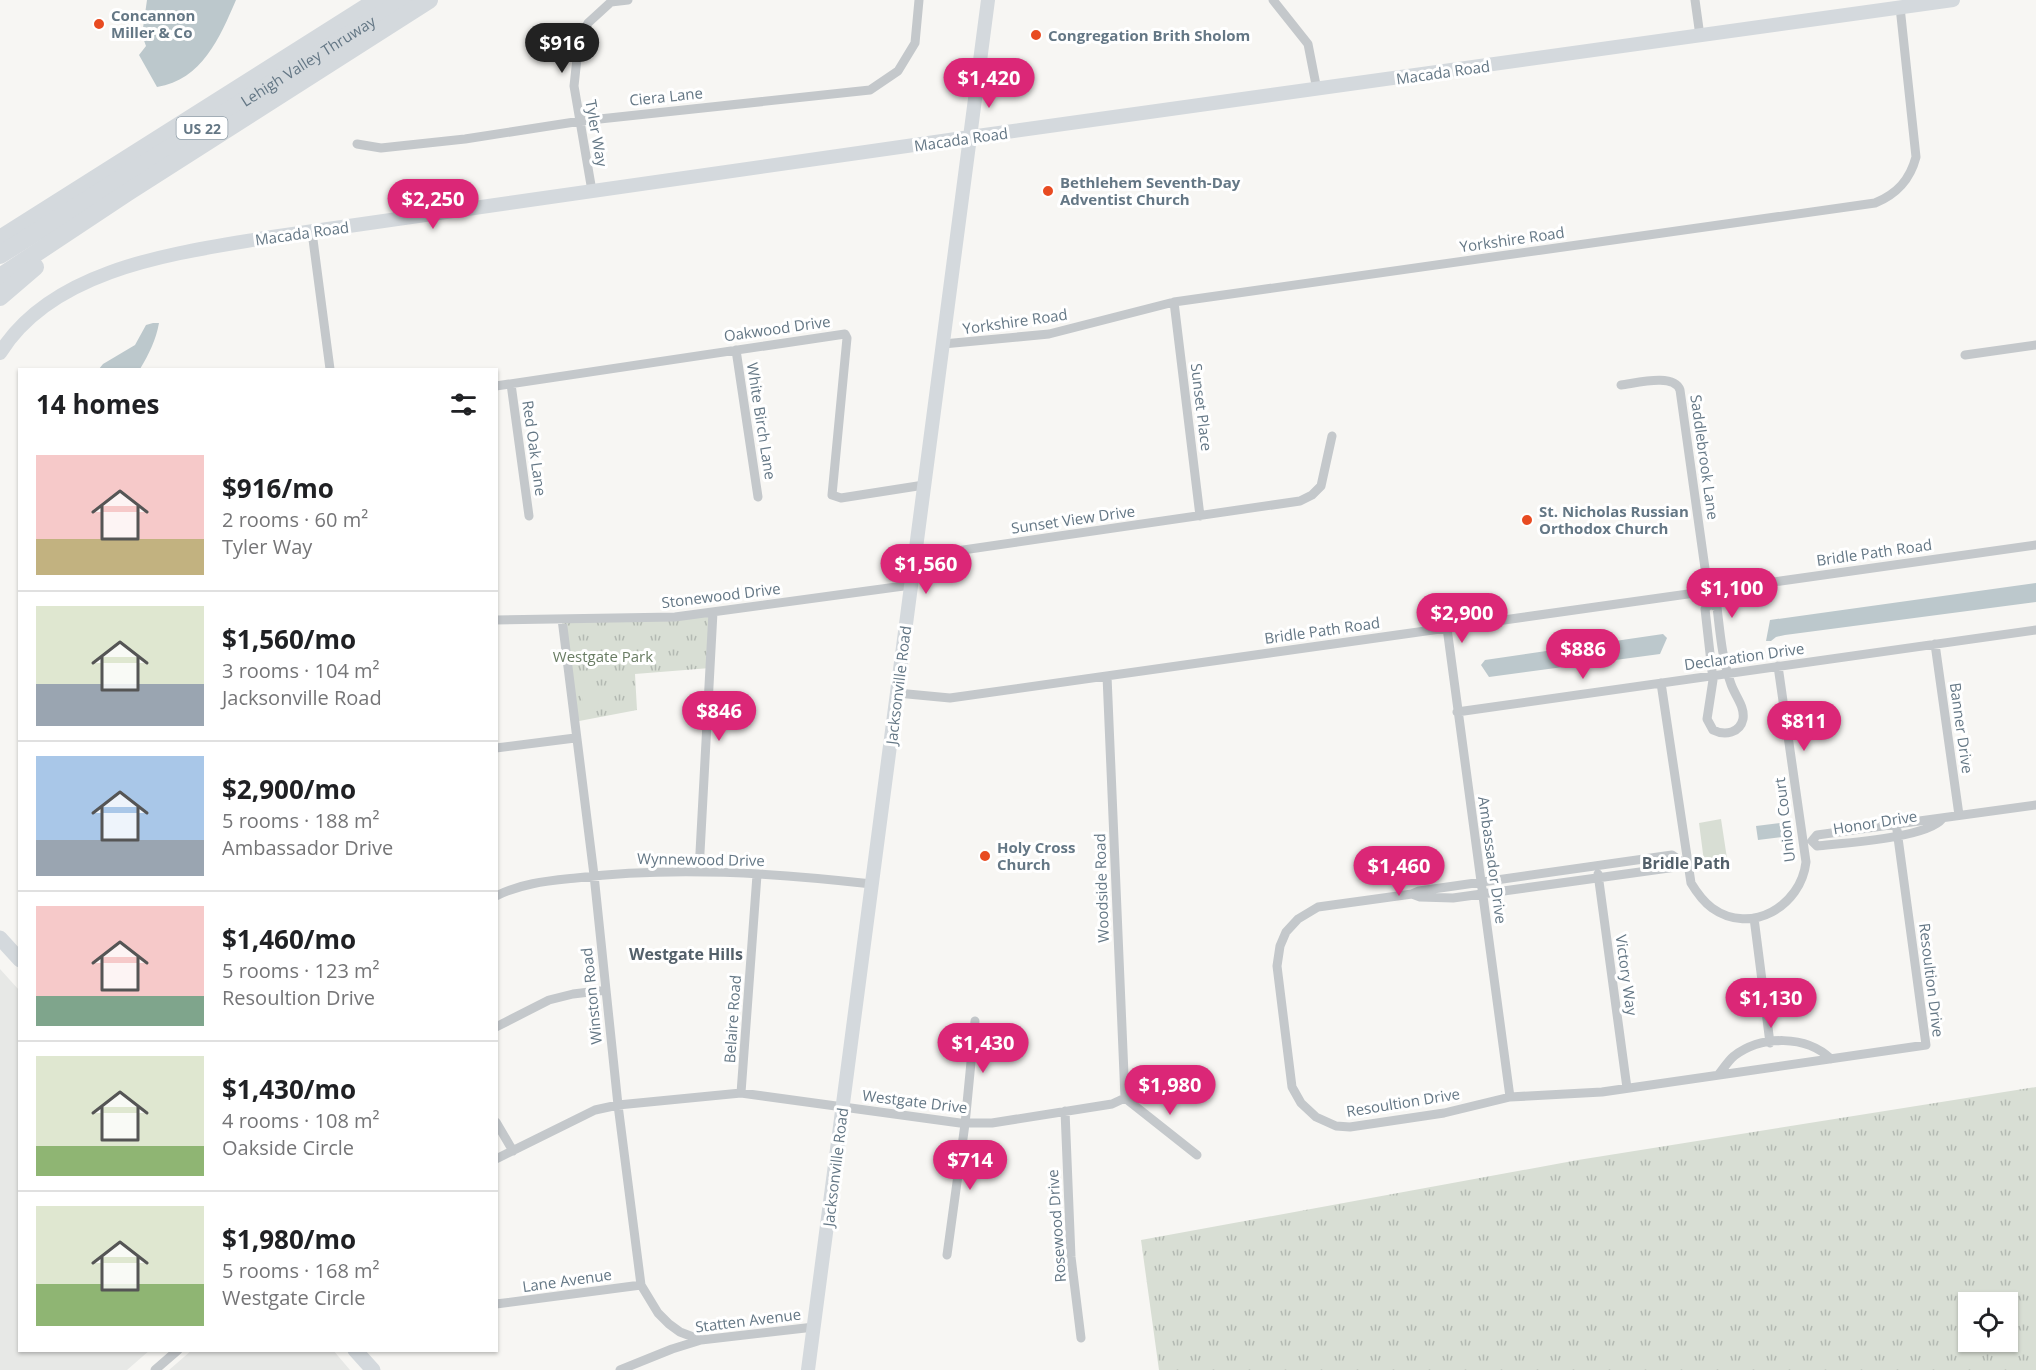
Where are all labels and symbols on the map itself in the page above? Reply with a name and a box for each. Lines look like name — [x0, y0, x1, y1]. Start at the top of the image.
place label: Concannon Miller & Co — [111, 5, 195, 42]
street label: Lehigh Valley Thruway — [237, 10, 379, 111]
marker: Concannon Miller & Co — [92, 17, 106, 31]
pin: $916 — [526, 23, 598, 74]
place label: Congregation Brith Sholom — [1048, 25, 1250, 45]
marker: Congregation Brith Sholom — [1029, 28, 1043, 42]
street label: Macada Road — [1395, 56, 1491, 88]
pin: $1,420 — [940, 58, 1038, 109]
street label: Ciera Lane — [628, 82, 704, 110]
street label: Tyler Way — [581, 98, 613, 169]
road number: US 22 — [176, 117, 228, 139]
street label: Macada Road — [913, 123, 1009, 155]
place label: Bethlehem Seventh-Day Adventist Church — [1060, 172, 1241, 209]
pin: $2,250 — [384, 179, 482, 230]
marker: Bethlehem Seventh-Day Adventist Church — [1041, 184, 1055, 198]
street label: Macada Road — [254, 217, 350, 249]
street label: Yorkshire Road — [1458, 222, 1566, 256]
street label: Yorkshire Road — [961, 304, 1069, 338]
street label: Oakwood Drive — [722, 311, 832, 345]
street label: White Birch Lane — [743, 361, 781, 481]
street label: Sunset Place — [1187, 362, 1217, 452]
street label: Saddlebrook Lane — [1686, 393, 1724, 521]
street label: Red Oak Lane — [518, 399, 552, 497]
street label: Sunset View Drive — [1010, 500, 1136, 538]
place label: St. Nicholas Russian Orthodox Church — [1539, 501, 1689, 538]
marker: St. Nicholas Russian Orthodox Church — [1520, 513, 1534, 527]
street label: Bridle Path Road — [1815, 534, 1933, 570]
pin: $1,560 — [877, 544, 975, 595]
pin: $1,100 — [1683, 568, 1781, 619]
street label: Stonewood Drive — [660, 578, 782, 612]
pin: $2,900 — [1413, 593, 1511, 644]
street label: Bridle Path Road — [1263, 612, 1381, 648]
street label: Jacksonville Road — [881, 624, 915, 748]
pin: $886 — [1547, 629, 1619, 680]
street label: Declaration Drive — [1683, 638, 1805, 674]
park label: Westgate Park — [553, 646, 653, 666]
street label: Banner Drive — [1946, 681, 1978, 775]
pin: $846 — [683, 691, 755, 742]
pin: $811 — [1768, 701, 1840, 752]
street label: Union Court — [1769, 776, 1799, 864]
street label: Ambassador Drive — [1474, 795, 1512, 925]
street label: Honor Drive — [1831, 805, 1919, 839]
street label: Woodside Road — [1089, 833, 1113, 943]
place label: Holy Cross Church — [997, 837, 1075, 874]
pin: $1,460 — [1350, 846, 1448, 897]
street label: Wynnewood Drive — [637, 848, 765, 870]
marker: Holy Cross Church — [978, 849, 992, 863]
district label: Bridle Path — [1642, 852, 1730, 874]
street label: Resoultion Drive — [1915, 922, 1949, 1038]
street label: Victory Way — [1611, 933, 1643, 1017]
district label: Westgate Hills — [629, 943, 743, 965]
street label: Winston Road — [576, 947, 606, 1045]
street label: Belaire Road — [719, 974, 745, 1064]
pin: $1,130 — [1722, 978, 1820, 1029]
pin: $1,430 — [934, 1023, 1032, 1074]
pin: $1,980 — [1121, 1065, 1219, 1116]
street label: Resoultion Drive — [1345, 1083, 1461, 1121]
street label: Westgate Drive — [861, 1085, 969, 1117]
street label: Jacksonville Road — [818, 1106, 852, 1230]
pin: $714 — [934, 1140, 1006, 1191]
street label: Rosewood Drive — [1042, 1169, 1070, 1283]
street label: Lane Avenue — [521, 1264, 613, 1296]
street label: Statten Avenue — [694, 1304, 802, 1336]

